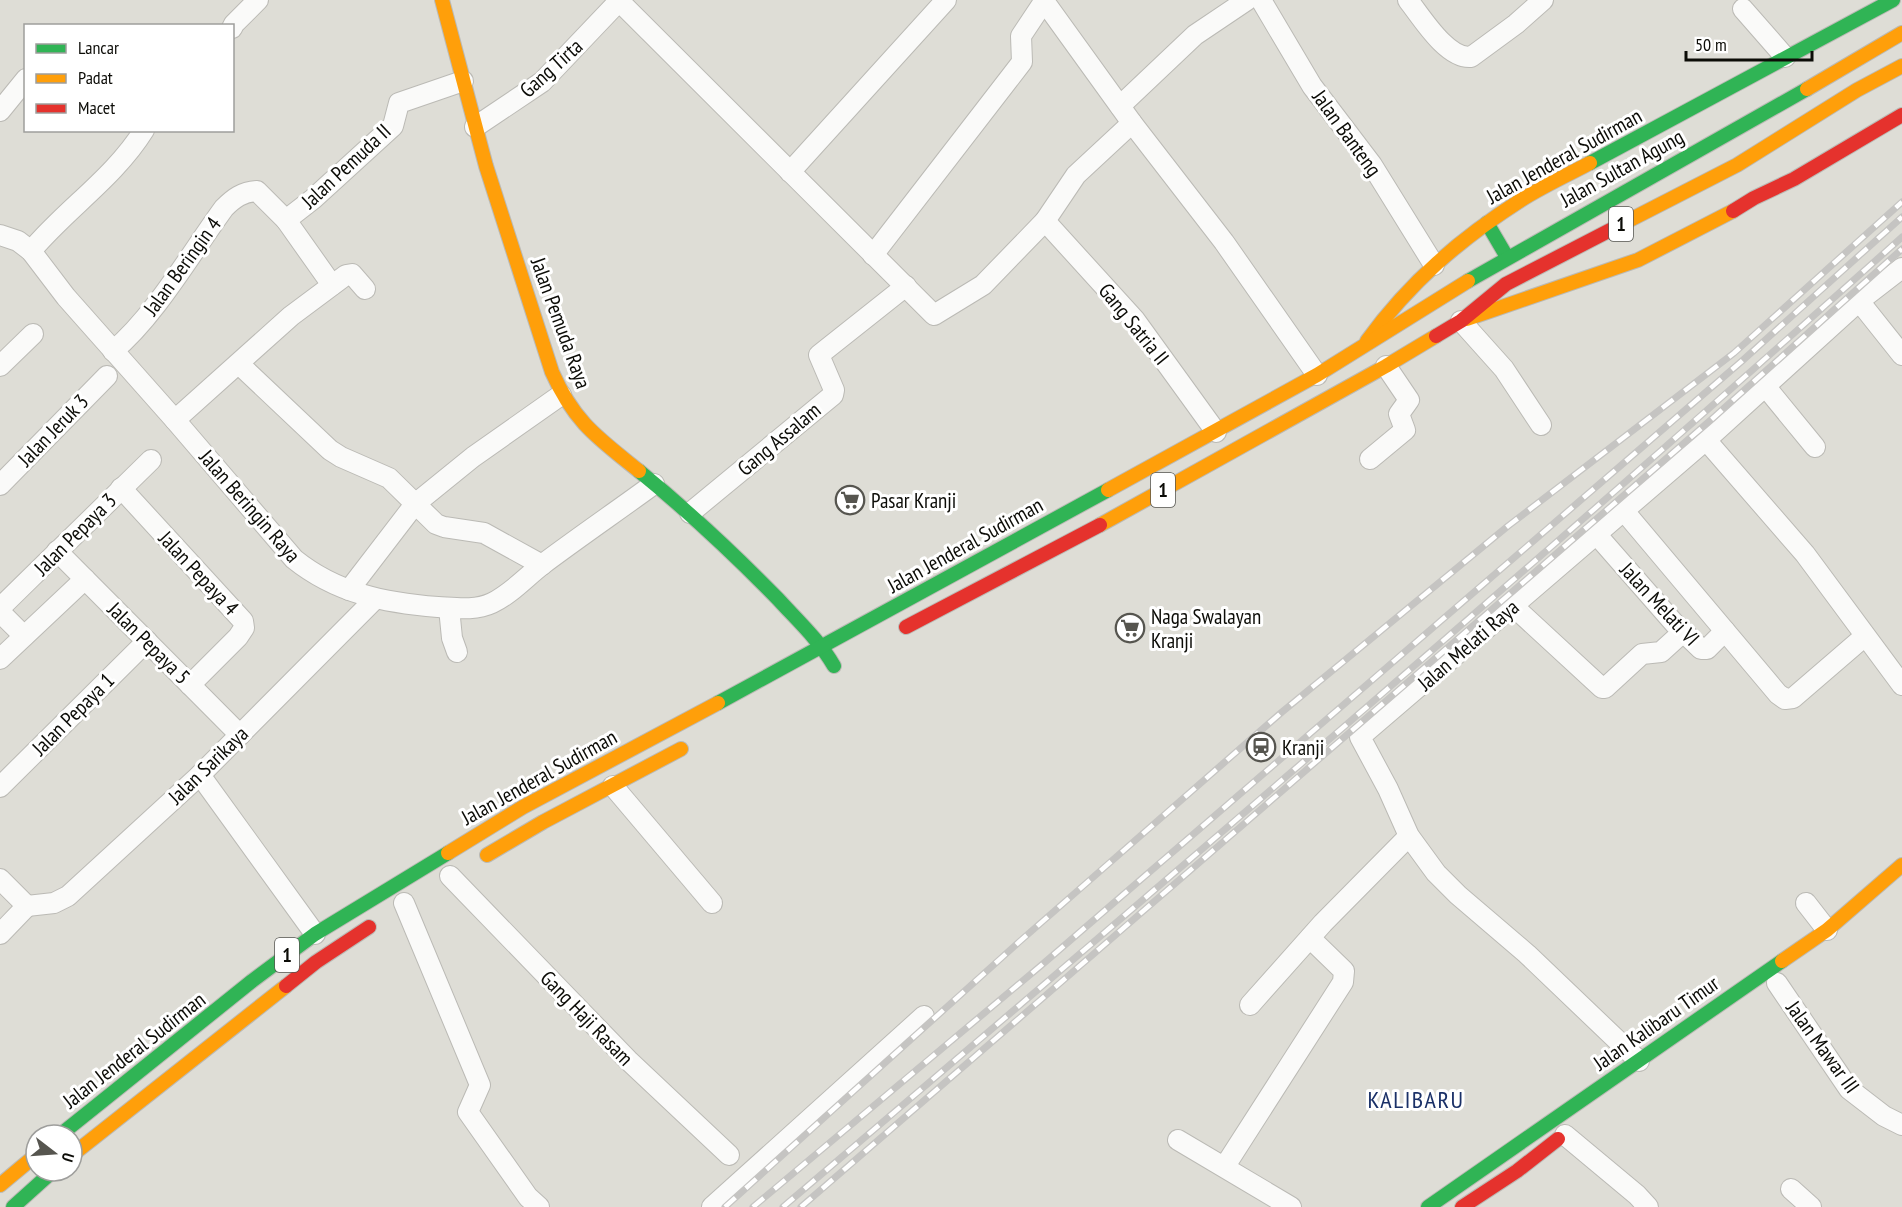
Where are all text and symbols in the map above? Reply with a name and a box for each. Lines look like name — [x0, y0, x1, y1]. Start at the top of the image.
legend — [24, 24, 234, 132]
scale bar — [1686, 24, 1812, 62]
street label: Gang Tirta — [514, 33, 588, 103]
text: 50 m — [1695, 33, 1727, 56]
text: Lancar — [78, 36, 119, 59]
text: Padat — [78, 66, 113, 89]
street label: Jalan Banteng — [1306, 84, 1387, 182]
text: Macet — [78, 96, 115, 119]
street label: Jalan Jenderal Sudirman — [1481, 102, 1646, 210]
street label: Jalan Pemuda II — [295, 118, 396, 215]
street label: Jalan Sultan Agung — [1555, 123, 1688, 213]
road number: 1 — [1609, 207, 1633, 241]
street label: Jalan Beringin 4 — [137, 211, 227, 321]
street label: Jalan Pemuda Raya — [524, 253, 597, 392]
street label: Gang Satria II — [1093, 278, 1175, 370]
street label: Jalan Jeruk 3 — [11, 388, 94, 473]
street label: Gang Assalam — [732, 396, 826, 482]
street label: Jalan Beringin Raya — [193, 443, 306, 568]
road number: 1 — [1151, 473, 1175, 507]
supermarket icon: Pasar Kranji — [834, 484, 866, 516]
street label: Jalan Pepaya 3 — [27, 487, 122, 582]
place label: Pasar Kranji — [871, 487, 956, 514]
street label: Jalan Jenderal Sudirman — [882, 491, 1047, 599]
street label: Jalan Pepaya 4 — [152, 524, 245, 621]
street label: Jalan Melati VI — [1614, 556, 1706, 651]
street label: Jalan Melati Raya — [1411, 594, 1524, 697]
street label: Jalan Pepaya 5 — [101, 595, 196, 690]
place label: Naga Swalayan Kranji — [1151, 603, 1261, 654]
supermarket icon: Naga Swalayan Kranji — [1114, 612, 1146, 644]
street label: Jalan Pepaya 1 — [25, 667, 120, 762]
street label: Jalan Sarikaya — [162, 720, 254, 810]
street label: Jalan Jenderal Sudirman — [456, 723, 621, 831]
station icon: Kranji — [1245, 731, 1277, 763]
place label: Kranji — [1282, 734, 1324, 761]
road number: 1 — [275, 938, 299, 972]
street label: Gang Haji Rasam — [535, 965, 639, 1071]
street label: Jalan Kalibaru Timur — [1587, 970, 1724, 1077]
street label: Jalan Jenderal Sudirman — [57, 986, 211, 1115]
street label: Jalan Mawar III — [1780, 995, 1866, 1099]
district label: KALIBARU — [1368, 1084, 1464, 1115]
north arrow — [24, 1123, 84, 1183]
text: U — [58, 1151, 79, 1164]

